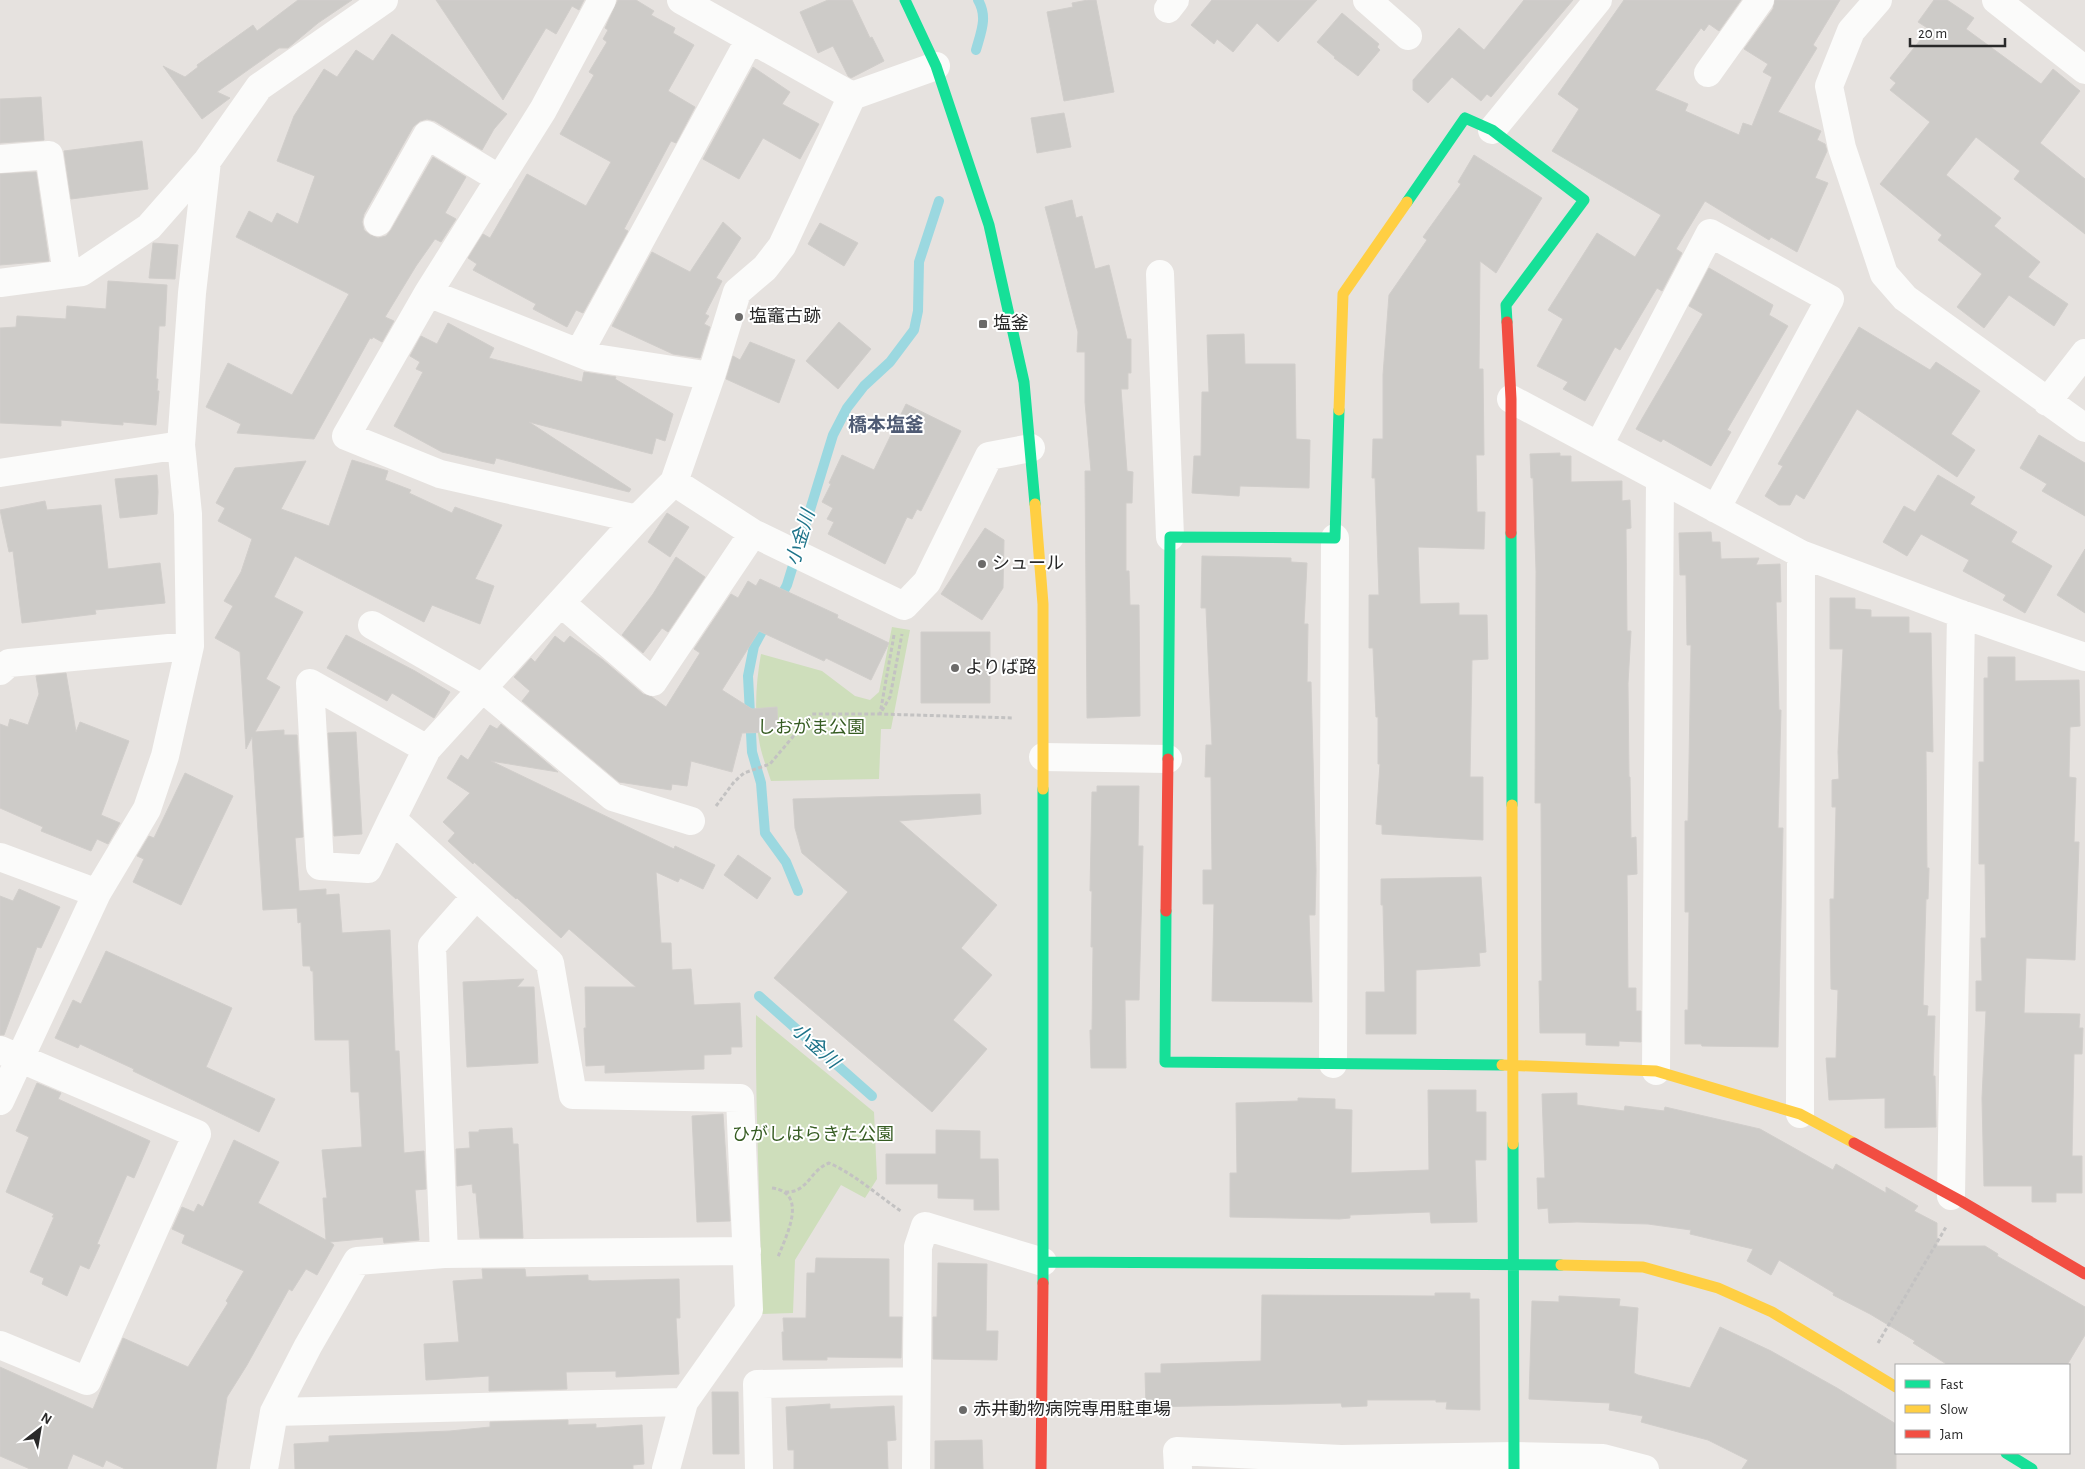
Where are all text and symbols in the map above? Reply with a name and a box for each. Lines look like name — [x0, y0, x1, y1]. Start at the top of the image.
scale bar — [1910, 15, 2005, 47]
text: 20 m — [1918, 26, 1947, 41]
place label: 塩竈古跡 — [749, 306, 821, 326]
marker: 塩竈古跡 — [733, 311, 745, 323]
place label: 塩釜 — [993, 313, 1029, 333]
marker: 塩釜 — [977, 318, 989, 330]
district label: 橋本塩釜 — [848, 414, 924, 435]
water label: 小金川 — [783, 506, 819, 568]
place label: シュール — [992, 555, 1064, 573]
marker: シュール — [976, 558, 988, 570]
place label: よりば路 — [965, 658, 1037, 677]
marker: よりば路 — [949, 662, 961, 674]
park label: しおがま公園 — [757, 717, 865, 737]
water label: 小金川 — [787, 1019, 845, 1073]
park label: ひがしはらきた公園 — [732, 1124, 894, 1144]
legend — [1895, 1364, 2070, 1454]
text: Fast — [1940, 1377, 1964, 1392]
place label: 赤井動物病院専用駐車場 — [973, 1399, 1171, 1419]
text: Slow — [1940, 1402, 1968, 1417]
north arrow — [15, 1404, 65, 1454]
marker: 赤井動物病院専用駐車場 — [957, 1404, 969, 1416]
text: N — [38, 1410, 54, 1427]
text: Jam — [1940, 1427, 1963, 1442]

